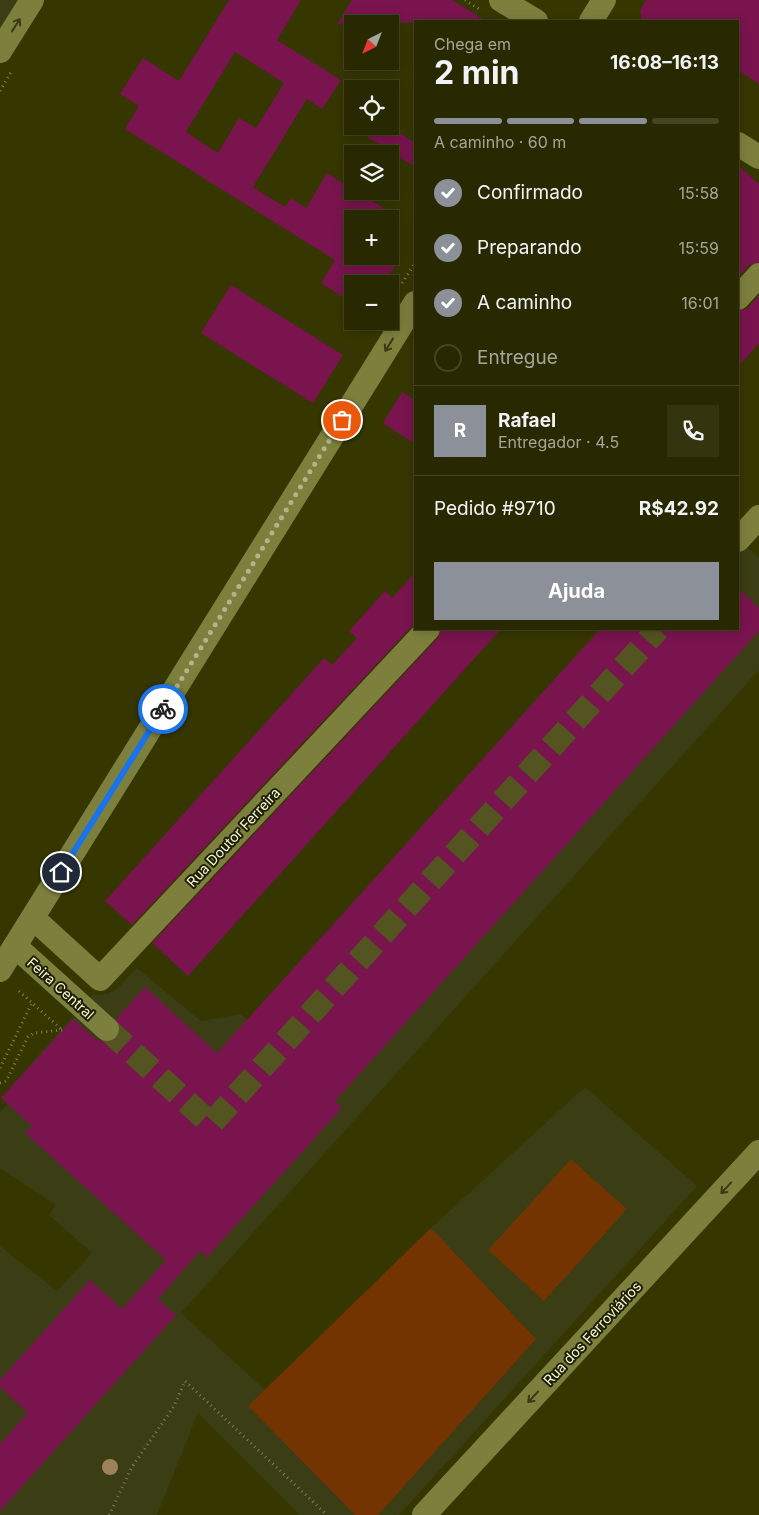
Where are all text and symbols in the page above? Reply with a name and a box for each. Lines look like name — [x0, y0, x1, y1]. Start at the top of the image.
north arrow — [344, 15, 399, 70]
map controls — [344, 15, 399, 330]
one-way arrow — [11, 19, 21, 33]
text: Chega em — [434, 34, 511, 54]
text: 16:08–16:13 — [610, 51, 719, 74]
text: 2 min — [434, 53, 520, 92]
button: locate — [344, 80, 399, 135]
text: A caminho · 60 m — [434, 132, 566, 152]
button: layers — [344, 145, 399, 200]
icon: check — [434, 179, 462, 207]
text: Confirmado — [477, 181, 583, 204]
text: 15:58 — [679, 183, 719, 203]
button: + — [344, 210, 399, 265]
icon: check — [434, 234, 462, 262]
text: Preparando — [477, 236, 582, 259]
text: 15:59 — [679, 238, 719, 258]
button: − — [344, 275, 399, 330]
icon: check — [434, 289, 462, 317]
text: A caminho — [477, 291, 572, 314]
text: 16:01 — [681, 293, 719, 313]
one-way arrow — [384, 337, 394, 351]
text: Entregue — [477, 346, 558, 369]
pin — [321, 399, 363, 441]
button: phone — [667, 405, 719, 457]
icon: bag — [328, 406, 356, 434]
text: Rafael — [498, 409, 556, 432]
text: R — [454, 419, 466, 442]
text: Entregador · 4.5 — [498, 432, 619, 452]
text: Pedido #9710 — [434, 497, 556, 520]
text: R$42.92 — [639, 497, 719, 520]
button: Ajuda — [434, 562, 719, 620]
courier — [138, 684, 188, 734]
icon: bike — [149, 695, 177, 723]
street label: Rua Doutor Ferreira — [183, 784, 283, 890]
pin — [40, 851, 82, 893]
icon: home — [47, 858, 75, 886]
street label: Feira Central — [24, 954, 98, 1022]
one-way arrow — [720, 1181, 732, 1194]
street label: Rua dos Ferroviários — [540, 1278, 644, 1388]
one-way arrow — [527, 1391, 539, 1404]

